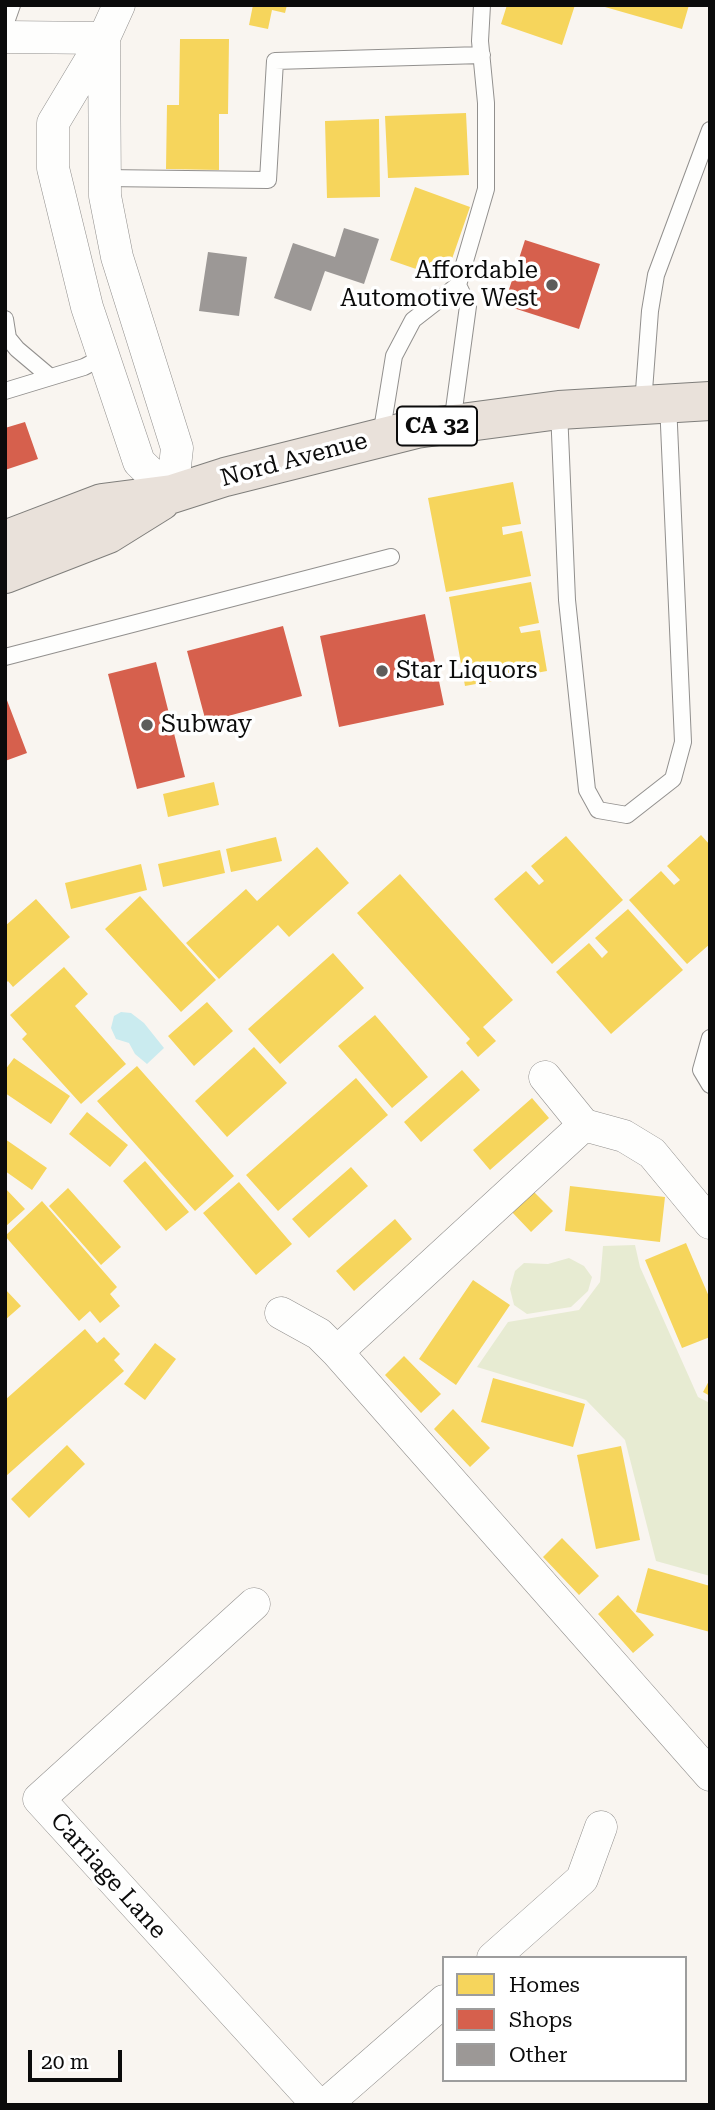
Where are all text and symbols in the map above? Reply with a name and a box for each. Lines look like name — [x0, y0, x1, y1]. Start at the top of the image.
place label: Affordable Automotive West — [340, 257, 538, 313]
marker: Affordable Automotive West — [544, 277, 560, 293]
road number: CA 32 — [397, 406, 477, 446]
street label: Nord Avenue — [217, 427, 371, 493]
place label: Star Liquors — [396, 657, 537, 685]
marker: Star Liquors — [374, 663, 390, 679]
place label: Subway — [161, 711, 252, 739]
marker: Subway — [139, 717, 155, 733]
street label: Carriage Lane — [44, 1807, 172, 1945]
legend — [442, 1956, 687, 2082]
text: Homes — [509, 1973, 580, 1997]
text: Shops — [509, 2008, 572, 2032]
scale bar — [32, 2036, 126, 2080]
text: Other — [509, 2043, 567, 2067]
text: 20 m — [41, 2050, 89, 2074]

